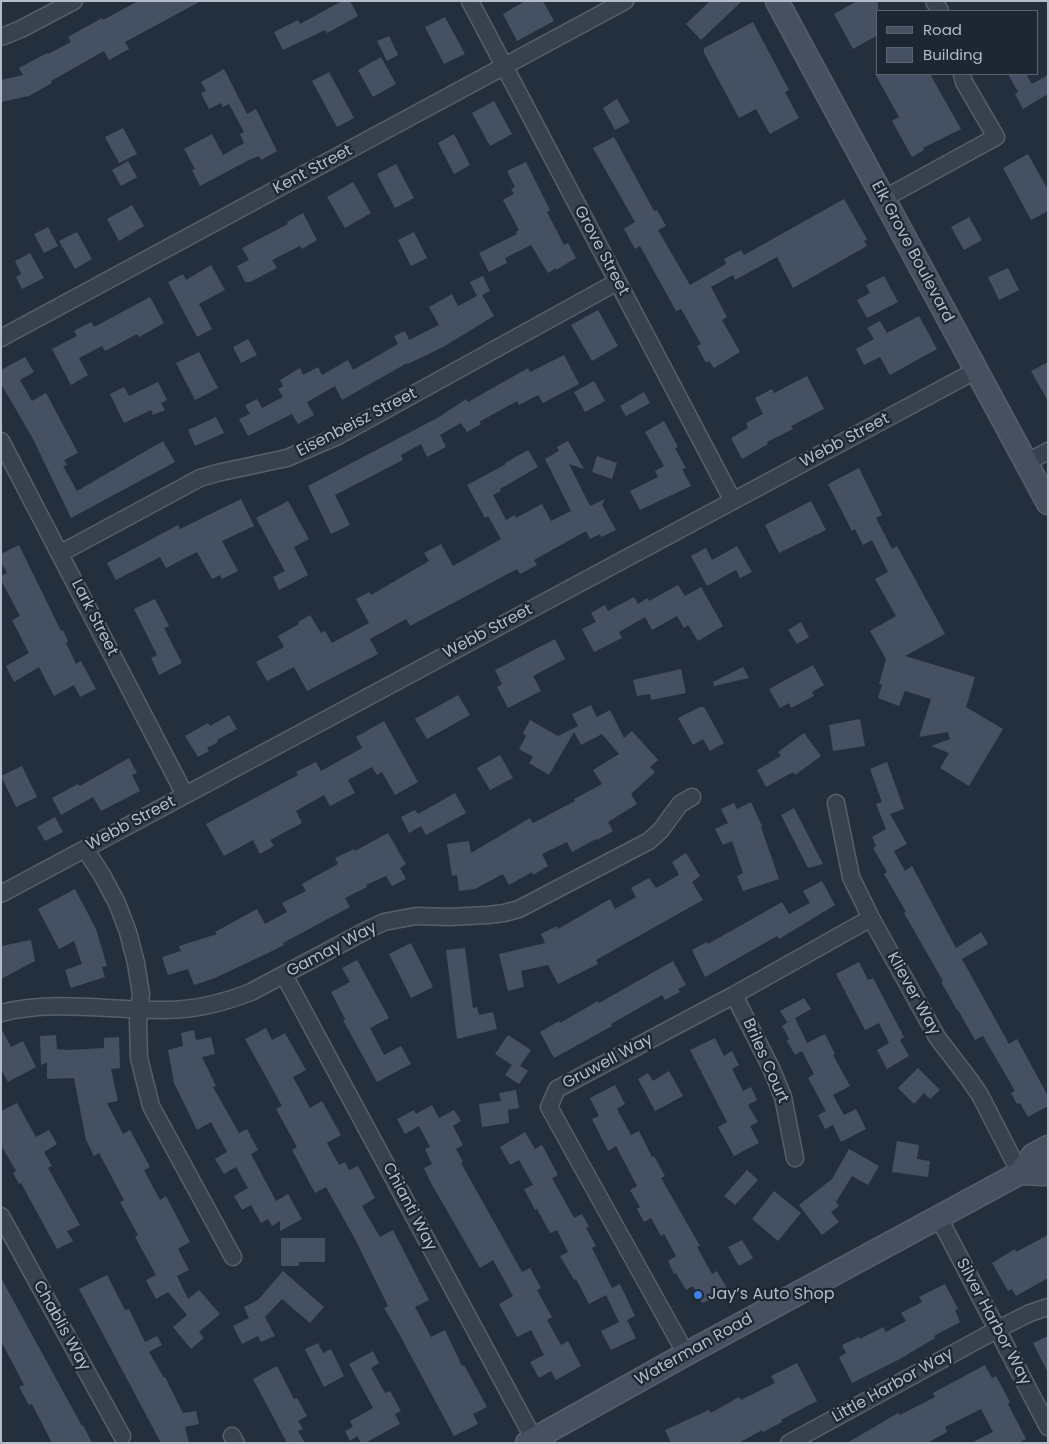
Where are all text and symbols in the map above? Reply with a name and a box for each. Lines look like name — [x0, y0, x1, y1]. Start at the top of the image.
legend — [876, 10, 1039, 75]
text: Road — [923, 19, 962, 40]
text: Building — [923, 44, 983, 65]
street label: Kent Street — [270, 141, 356, 199]
street label: Elk Grove Boulevard — [867, 178, 957, 326]
street label: Grove Street — [569, 203, 633, 299]
street label: Eisenbeisz Street — [294, 384, 420, 462]
street label: Webb Street — [797, 409, 893, 473]
street label: Lark Street — [67, 577, 121, 659]
street label: Webb Street — [440, 600, 536, 664]
street label: Webb Street — [83, 792, 179, 856]
street label: Gamay Way — [284, 918, 380, 982]
street label: Kliever Way — [882, 949, 944, 1039]
street label: Briles Court — [738, 1016, 792, 1106]
street label: Gruwell Way — [560, 1030, 656, 1094]
street label: Chianti Way — [378, 1160, 440, 1254]
street label: Silver Harbor Way — [951, 1255, 1035, 1389]
street label: Chablis Way — [28, 1278, 94, 1374]
place label: Jay’s Auto Shop — [708, 1285, 834, 1305]
marker: Jay’s Auto Shop — [692, 1289, 704, 1301]
street label: Waterman Road — [632, 1310, 756, 1390]
street label: Little Harbor Way — [829, 1345, 957, 1427]

